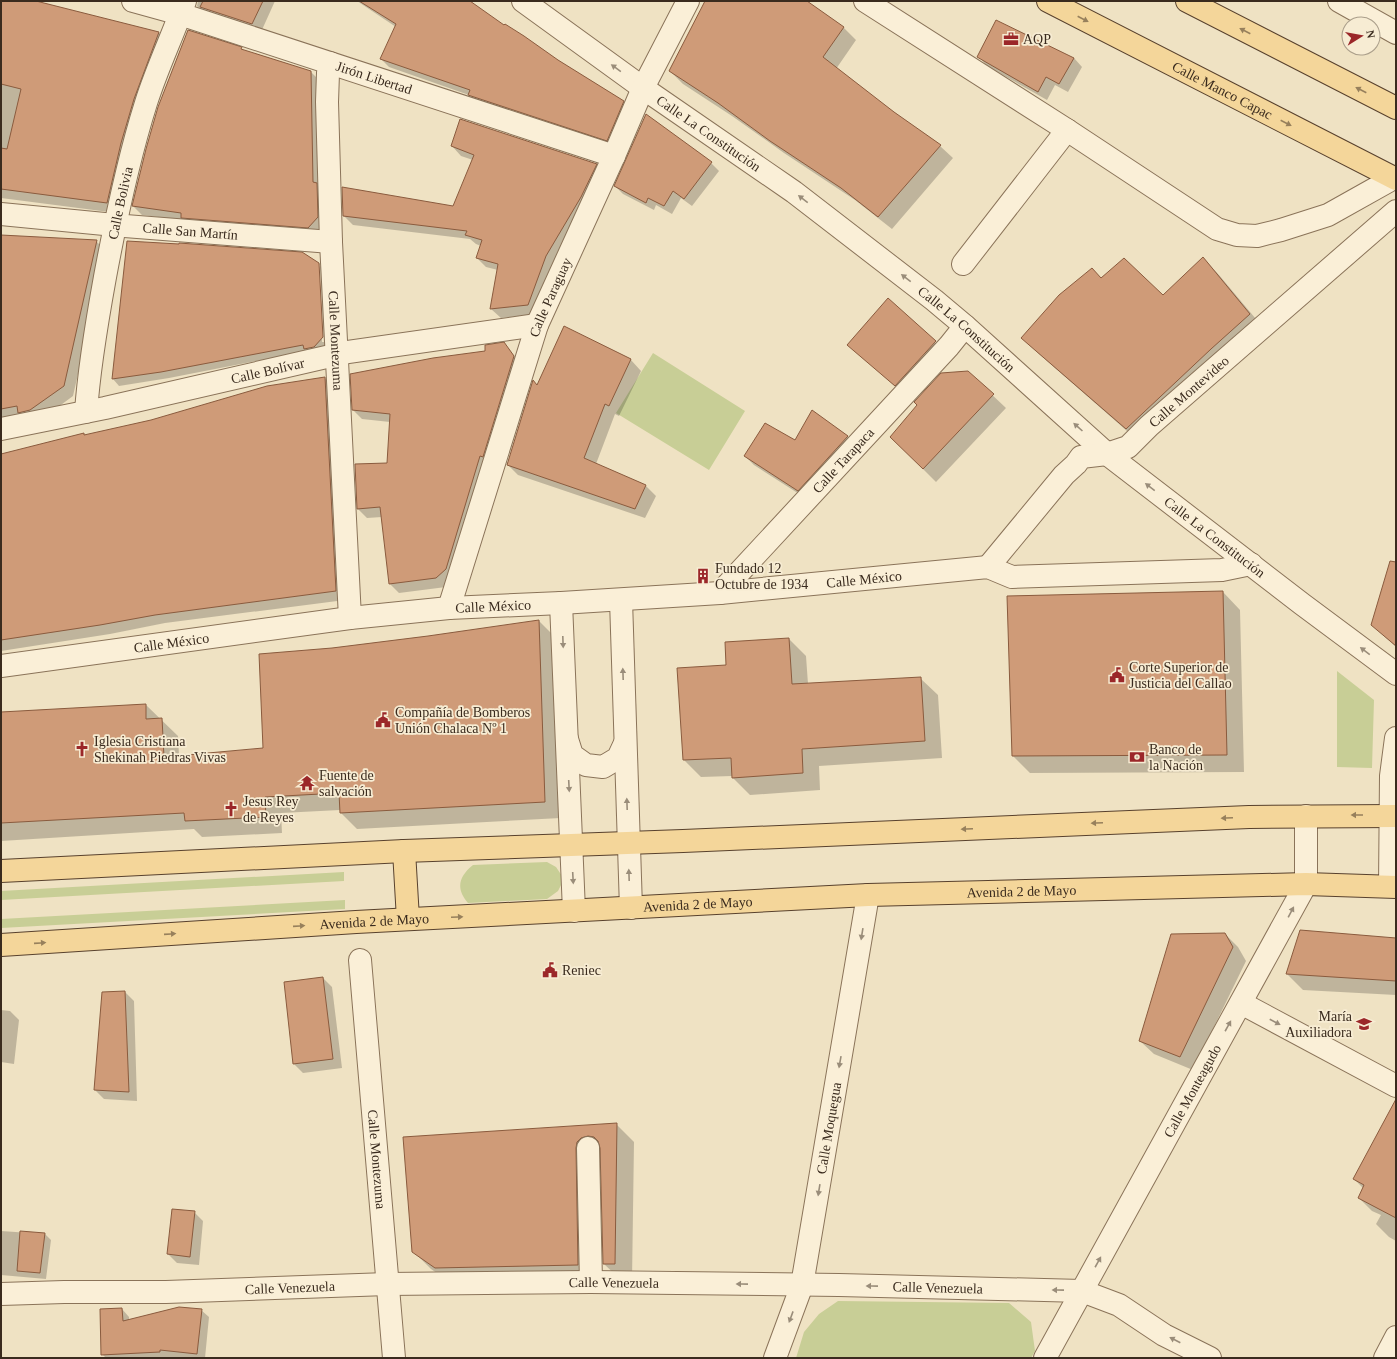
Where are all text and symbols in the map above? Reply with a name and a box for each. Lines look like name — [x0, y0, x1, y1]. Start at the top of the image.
one-way arrow — [1077, 16, 1089, 22]
north arrow — [1341, 16, 1381, 56]
one-way arrow — [1240, 28, 1251, 34]
text: N — [1364, 29, 1377, 39]
office icon: AQP — [1002, 30, 1020, 48]
place label: AQP — [1023, 32, 1051, 47]
street label: Jirón Libertad — [334, 59, 414, 97]
street label: Calle Manco Capac — [1170, 59, 1275, 123]
one-way arrow — [610, 64, 621, 72]
one-way arrow — [1355, 87, 1367, 93]
street label: Calle La Constitución — [654, 93, 763, 175]
one-way arrow — [1280, 120, 1292, 126]
street label: Calle Bolivia — [105, 164, 136, 241]
one-way arrow — [797, 194, 808, 203]
street label: Calle San Martín — [142, 220, 238, 243]
street label: Calle Paraguay — [527, 255, 575, 339]
one-way arrow — [900, 274, 911, 282]
street label: Calle La Constitución — [915, 284, 1018, 375]
street label: Calle Montezuma — [325, 290, 346, 392]
street label: Calle Montevideo — [1146, 353, 1232, 430]
street label: Calle Bolívar — [229, 355, 306, 387]
one-way arrow — [1072, 423, 1083, 432]
street label: Calle Tarapaca — [810, 424, 878, 496]
one-way arrow — [1145, 483, 1156, 491]
street label: Calle La Constitución — [1161, 494, 1268, 581]
place label: Fundado 12 Octubre de 1934 — [715, 561, 808, 592]
building icon: Fundado 12 Octubre de 1934 — [694, 567, 712, 585]
street label: Calle México — [826, 568, 903, 591]
street label: Calle México — [455, 597, 531, 616]
street label: Calle México — [133, 630, 210, 656]
one-way arrow — [559, 636, 566, 648]
one-way arrow — [1359, 647, 1370, 655]
place label: Corte Superior de Justicia del Callao — [1129, 660, 1232, 691]
public building icon: Corte Superior de Justicia del Callao — [1108, 666, 1126, 684]
one-way arrow — [620, 667, 626, 680]
place label: Compañía de Bomberos Unión Chalaca Nº 1 — [395, 705, 530, 736]
public building icon: Compañía de Bomberos Unión Chalaca Nº 1 — [374, 711, 392, 729]
place label: Iglesia Cristiana Shekinah Piedras Vivas — [94, 734, 226, 765]
church icon: Iglesia Cristiana Shekinah Piedras Vivas — [73, 740, 91, 758]
place label: Banco de la Nación — [1149, 742, 1203, 773]
bank icon: Banco de la Nación — [1128, 748, 1146, 766]
place label: Fuente de salvación — [319, 768, 374, 799]
temple icon: Fuente de salvación — [298, 774, 316, 792]
one-way arrow — [566, 780, 572, 793]
place label: Jesus Rey de Reyes — [243, 794, 299, 825]
one-way arrow — [624, 797, 630, 810]
church icon: Jesus Rey de Reyes — [222, 800, 240, 818]
one-way arrow — [1350, 812, 1363, 818]
one-way arrow — [1221, 814, 1233, 821]
one-way arrow — [1091, 820, 1103, 827]
one-way arrow — [961, 825, 973, 832]
one-way arrow — [626, 869, 633, 881]
one-way arrow — [570, 872, 576, 885]
street label: Avenida 2 de Mayo — [966, 883, 1077, 901]
street label: Avenida 2 de Mayo — [643, 894, 753, 915]
one-way arrow — [1287, 906, 1294, 918]
street label: Avenida 2 de Mayo — [319, 911, 429, 932]
one-way arrow — [451, 913, 463, 920]
one-way arrow — [293, 922, 305, 929]
one-way arrow — [859, 928, 865, 940]
one-way arrow — [164, 931, 176, 938]
one-way arrow — [34, 939, 46, 946]
public building icon: Reniec — [541, 961, 559, 979]
place label: Reniec — [562, 963, 601, 978]
place label: María Auxiliadora — [1285, 1009, 1353, 1040]
school or university icon: María Auxiliadora — [1355, 1015, 1373, 1033]
one-way arrow — [1269, 1018, 1281, 1025]
one-way arrow — [1225, 1020, 1231, 1032]
street label: Calle Monteagudo — [1161, 1042, 1224, 1140]
one-way arrow — [837, 1056, 843, 1068]
street label: Calle Moquegua — [814, 1080, 844, 1175]
street label: Calle Montezuma — [365, 1109, 388, 1211]
one-way arrow — [815, 1184, 821, 1196]
one-way arrow — [1094, 1257, 1101, 1268]
street label: Calle Venezuela — [569, 1275, 660, 1291]
street label: Calle Venezuela — [244, 1279, 336, 1297]
street label: Calle Venezuela — [892, 1279, 984, 1297]
one-way arrow — [735, 1281, 748, 1287]
one-way arrow — [865, 1283, 878, 1289]
one-way arrow — [1051, 1287, 1064, 1293]
one-way arrow — [787, 1311, 793, 1323]
one-way arrow — [1170, 1337, 1181, 1344]

